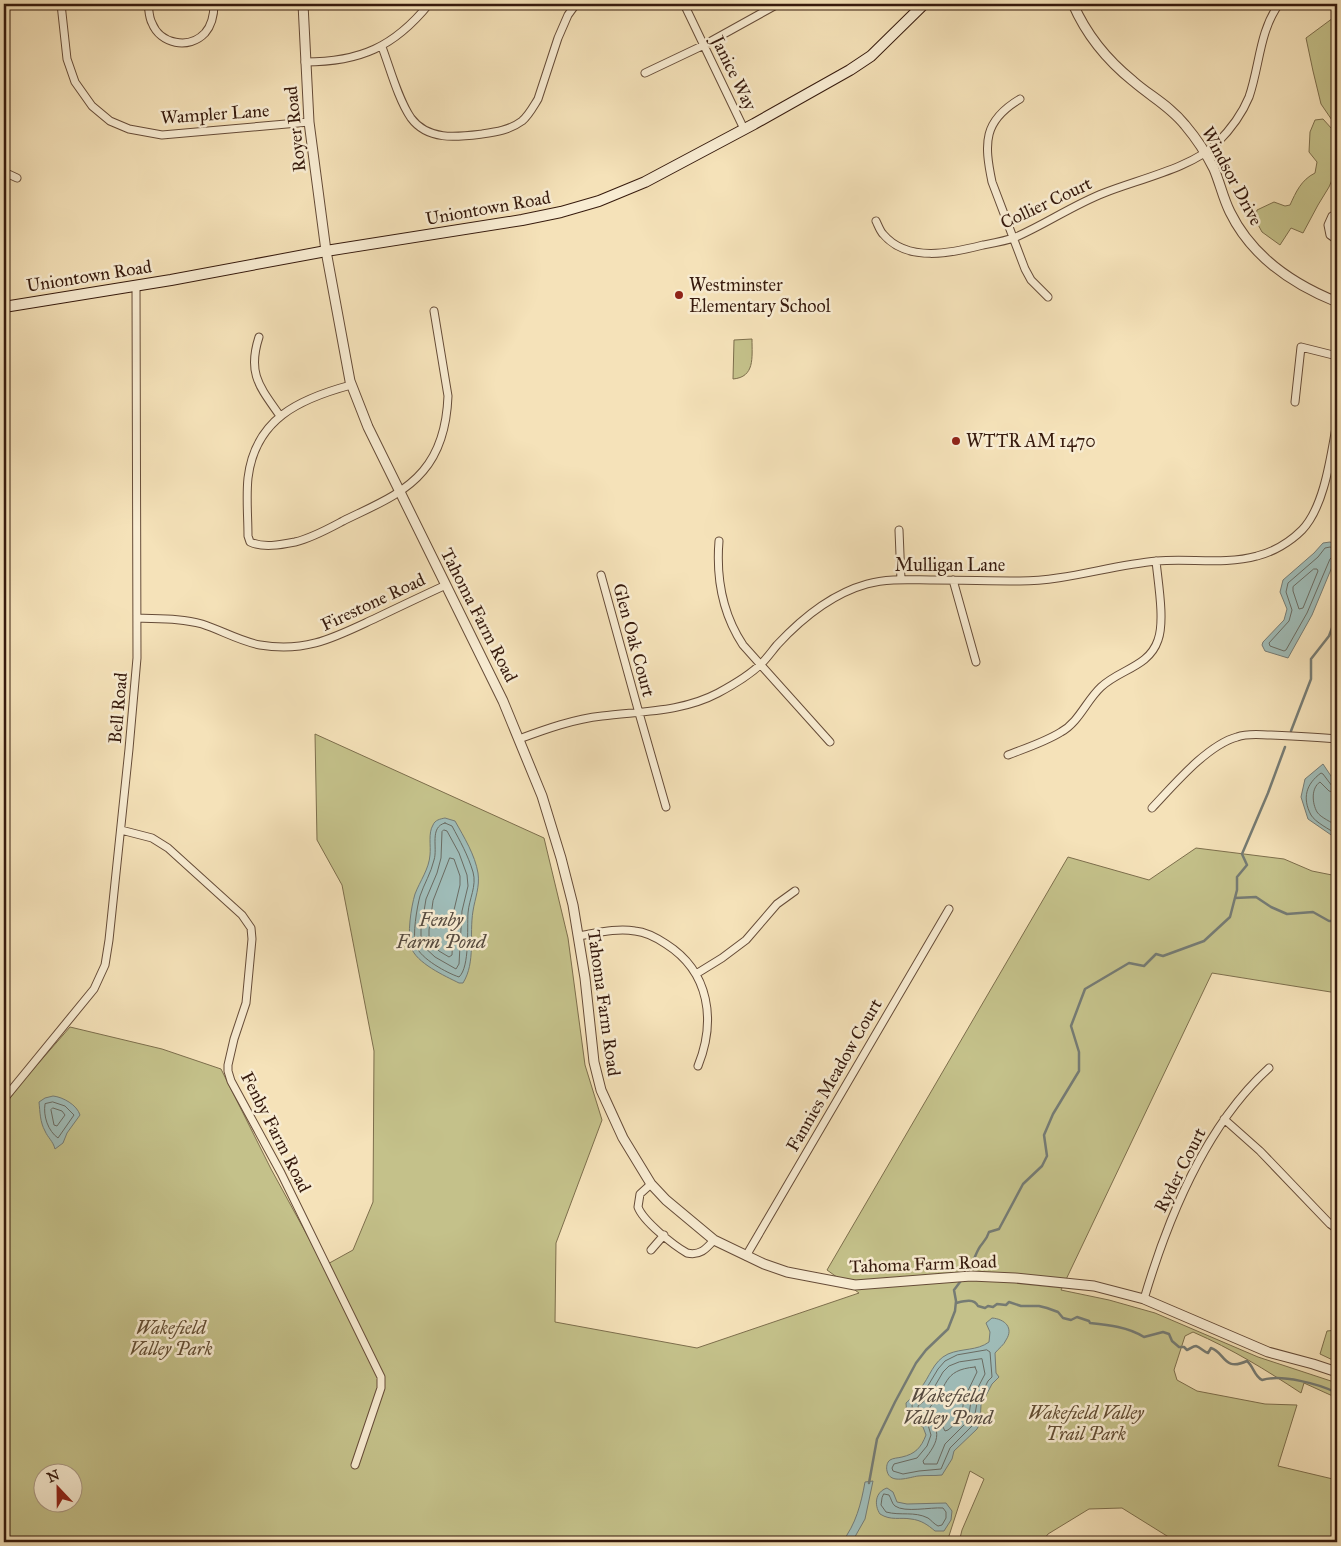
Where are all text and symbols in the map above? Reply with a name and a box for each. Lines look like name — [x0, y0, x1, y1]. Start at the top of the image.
street label: Janice Way — [705, 30, 762, 115]
street label: Royer Road — [280, 85, 310, 173]
street label: Wampler Lane — [160, 99, 270, 129]
street label: Windsor Drive — [1197, 123, 1267, 229]
street label: Collier Court — [997, 172, 1096, 234]
street label: Uniontown Road — [424, 186, 552, 230]
street label: Uniontown Road — [25, 255, 153, 297]
place label: Westminster Elementary School — [689, 274, 831, 317]
marker: Westminster Elementary School — [673, 289, 685, 301]
place label: WTTR AM 1470 — [966, 430, 1096, 452]
marker: WTTR AM 1470 — [950, 435, 962, 447]
street label: Tahoma Farm Road — [436, 544, 522, 686]
street label: Mulligan Lane — [895, 554, 1005, 577]
street label: Firestone Road — [317, 568, 429, 636]
street label: Glen Oak Court — [608, 581, 660, 700]
street label: Bell Road — [104, 671, 132, 745]
water label: Fenby Farm Pond — [395, 908, 487, 953]
street label: Tahoma Farm Road — [583, 928, 625, 1078]
street label: Fannies Meadow Court — [781, 994, 887, 1155]
street label: Fenby Farm Road — [236, 1068, 316, 1196]
street label: Ryder Court — [1149, 1124, 1211, 1216]
street label: Tahoma Farm Road — [849, 1250, 997, 1278]
park label: Wakefield Valley Park — [130, 1317, 212, 1360]
water label: Wakefield Valley Pond — [903, 1384, 994, 1429]
park label: Wakefield Valley Trail Park — [1028, 1402, 1145, 1445]
north arrow — [32, 1464, 82, 1514]
text: N — [45, 1466, 62, 1487]

